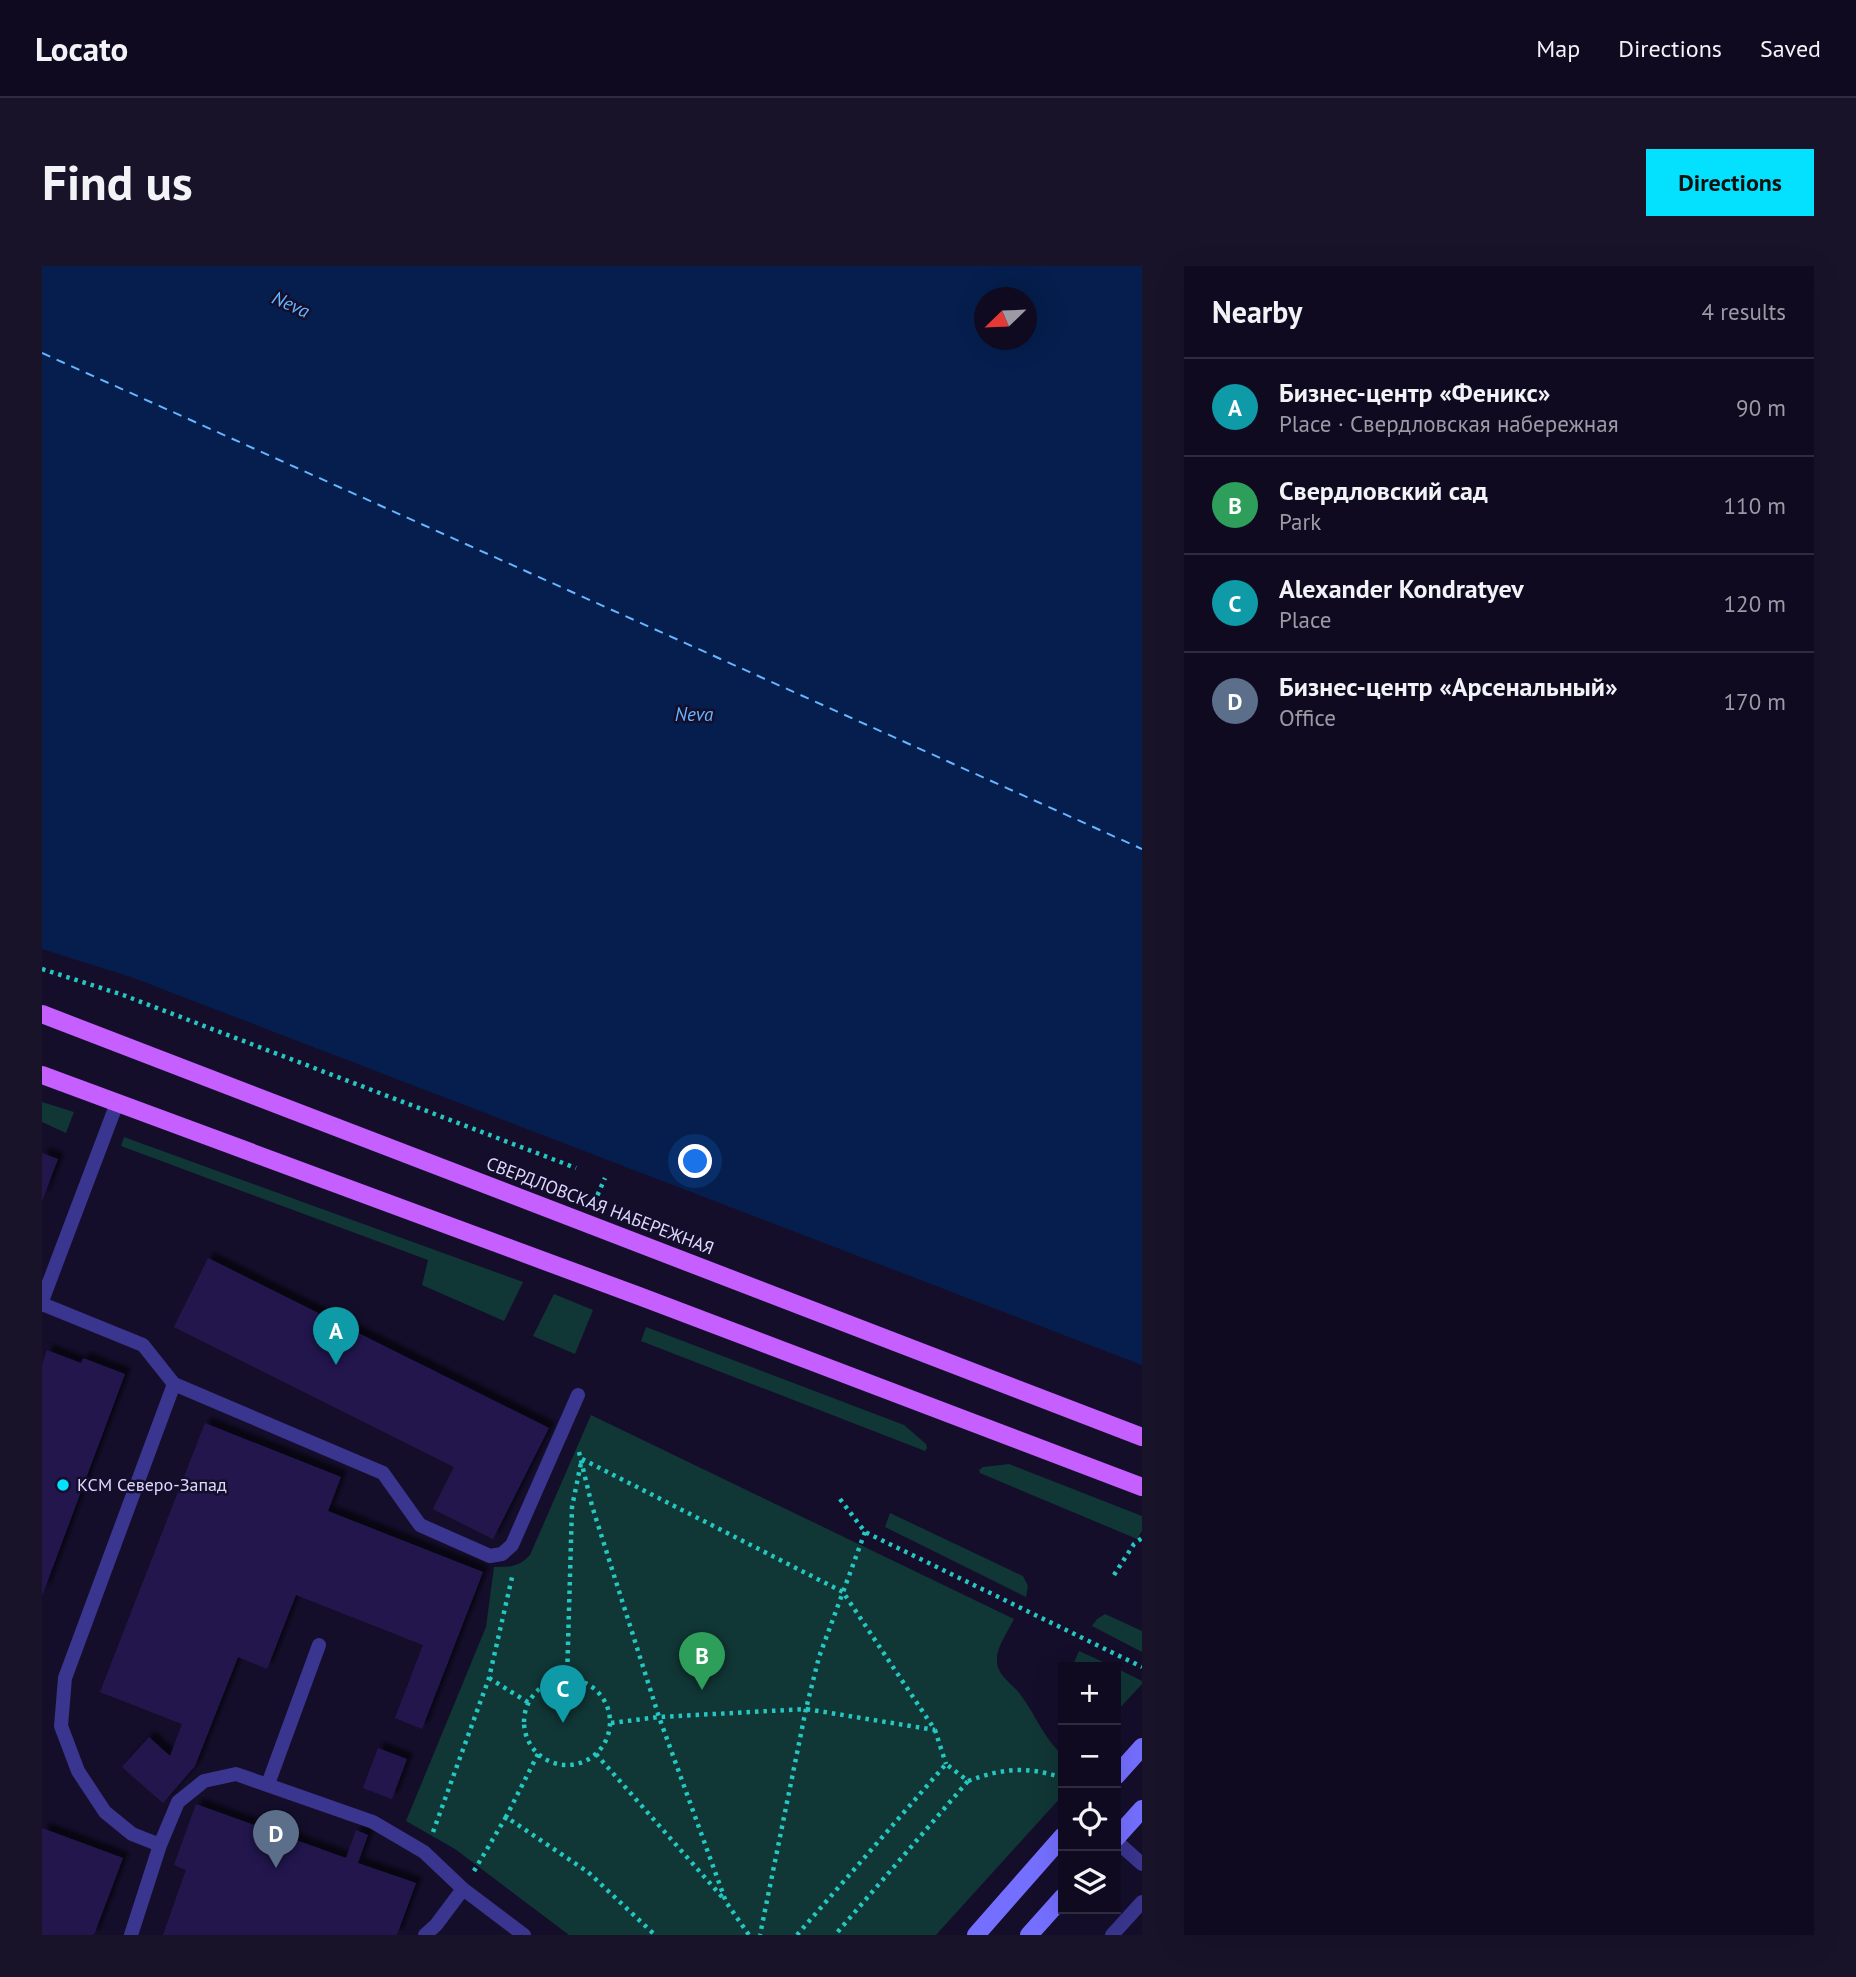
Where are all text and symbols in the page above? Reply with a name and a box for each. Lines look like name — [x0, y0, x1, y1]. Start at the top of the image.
text: Locato — [35, 27, 128, 70]
text: Map — [1536, 33, 1580, 64]
text: Directions — [1618, 33, 1722, 64]
text: Saved — [1760, 33, 1821, 64]
button: Directions — [1646, 149, 1814, 216]
text: Find us — [42, 150, 193, 214]
water label: Neva — [269, 285, 314, 323]
north arrow — [974, 287, 1037, 350]
text: Nearby — [1212, 292, 1302, 331]
text: 4 results — [1702, 297, 1786, 326]
text: Бизнес-центр «Феникс» — [1279, 376, 1550, 409]
text: A — [1228, 393, 1242, 422]
text: 90 m — [1736, 393, 1786, 422]
text: Place · Свердловская набережная — [1279, 409, 1619, 438]
text: Свердловский сад — [1279, 474, 1488, 507]
text: B — [1228, 491, 1242, 520]
text: 110 m — [1724, 491, 1786, 520]
text: Park — [1279, 507, 1321, 536]
text: Alexander Kondratyev — [1279, 572, 1524, 605]
text: C — [1229, 589, 1241, 618]
text: 120 m — [1724, 589, 1786, 618]
text: Place — [1279, 605, 1332, 634]
text: Бизнес-центр «Арсенальный» — [1279, 670, 1618, 703]
text: D — [1228, 687, 1242, 716]
text: 170 m — [1724, 687, 1786, 716]
water label: Neva — [675, 702, 714, 726]
text: Office — [1279, 703, 1336, 732]
your location — [678, 1144, 712, 1178]
street label: СВЕРДЛОВСКАЯ НАБЕРЕЖНАЯ — [483, 1151, 717, 1260]
pin: A — [313, 1307, 359, 1365]
place label: КСМ Северо-Запад — [77, 1473, 227, 1496]
marker: КСМ Северо-Запад — [55, 1477, 71, 1493]
pin: B — [679, 1632, 725, 1690]
map controls — [1058, 1662, 1121, 1914]
button: + — [1058, 1662, 1121, 1725]
pin: C — [540, 1665, 586, 1723]
button: − — [1058, 1725, 1121, 1788]
button: locate — [1058, 1788, 1121, 1851]
pin: D — [253, 1810, 299, 1868]
button: layers — [1058, 1851, 1121, 1914]

